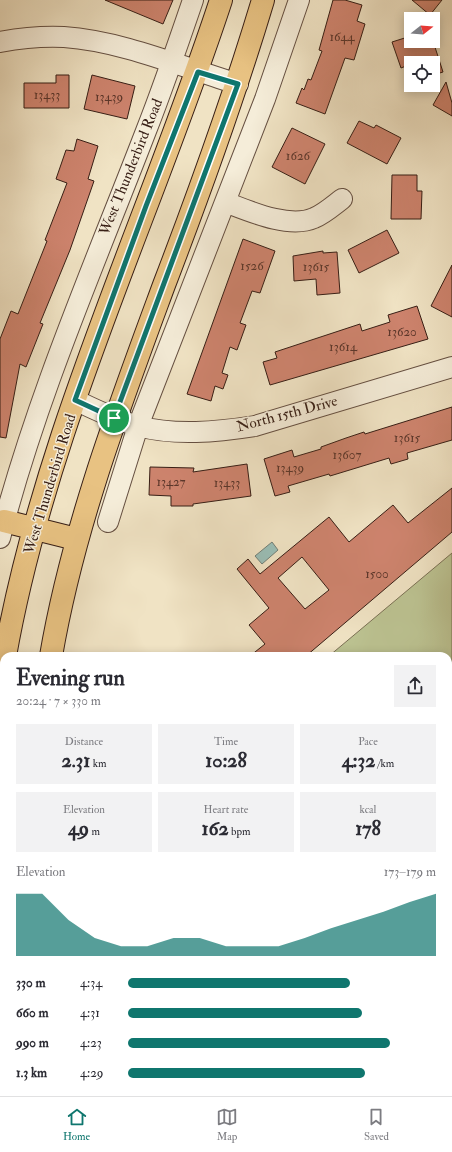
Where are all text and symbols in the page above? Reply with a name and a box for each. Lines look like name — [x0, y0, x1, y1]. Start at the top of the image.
north arrow — [404, 12, 440, 48]
map controls — [404, 12, 440, 92]
house number: 1644 — [329, 29, 356, 45]
button: locate — [404, 56, 440, 92]
house number: 13433 — [34, 87, 60, 103]
house number: 13439 — [95, 89, 123, 105]
street label: West Thunderbird Road — [95, 95, 167, 239]
house number: 1626 — [286, 148, 312, 164]
house number: 1526 — [240, 258, 265, 274]
house number: 13615 — [303, 259, 330, 275]
house number: 13620 — [387, 324, 417, 340]
house number: 13614 — [329, 339, 358, 355]
street label: North 15th Drive — [234, 391, 340, 437]
pin — [97, 401, 131, 435]
icon: arrive — [103, 407, 125, 429]
street label: West Thunderbird Road — [19, 411, 81, 557]
house number: 13615 — [394, 430, 421, 446]
house number: 13607 — [333, 447, 361, 463]
house number: 13439 — [276, 460, 304, 476]
house number: 13427 — [156, 474, 186, 490]
house number: 13433 — [214, 475, 240, 491]
house number: 1500 — [365, 566, 389, 582]
text: Evening run — [16, 664, 125, 692]
button: share — [394, 665, 436, 707]
text: 20:24 · 7 × 330 m — [16, 693, 101, 709]
text: Distance — [65, 735, 103, 748]
text: Time — [214, 735, 238, 748]
text: Pace — [358, 735, 378, 748]
text: 2.31 — [62, 748, 90, 773]
text: 10:28 — [205, 748, 247, 773]
text: 4:32 — [342, 748, 375, 773]
text: km — [90, 757, 106, 770]
text: /km — [375, 757, 394, 770]
text: Elevation — [63, 803, 105, 816]
text: Heart rate — [204, 803, 248, 816]
text: kcal — [360, 803, 376, 816]
text: 49 — [68, 816, 89, 841]
text: 162 — [201, 816, 229, 841]
text: 178 — [355, 816, 381, 841]
text: m — [89, 825, 100, 838]
text: bpm — [229, 825, 251, 838]
text: Elevation — [16, 864, 66, 880]
text: 173–179 m — [384, 864, 436, 880]
text: 330 m — [16, 975, 45, 991]
text: 4:34 — [80, 975, 102, 991]
text: 660 m — [16, 1005, 49, 1021]
text: 4:31 — [80, 1005, 100, 1021]
text: 990 m — [16, 1035, 49, 1051]
text: 4:23 — [80, 1035, 102, 1051]
text: 1.3 km — [16, 1065, 47, 1081]
text: 4:29 — [80, 1065, 103, 1081]
tab: Home — [63, 1106, 90, 1143]
tab: Map — [216, 1106, 238, 1143]
tab: Saved — [364, 1106, 389, 1143]

